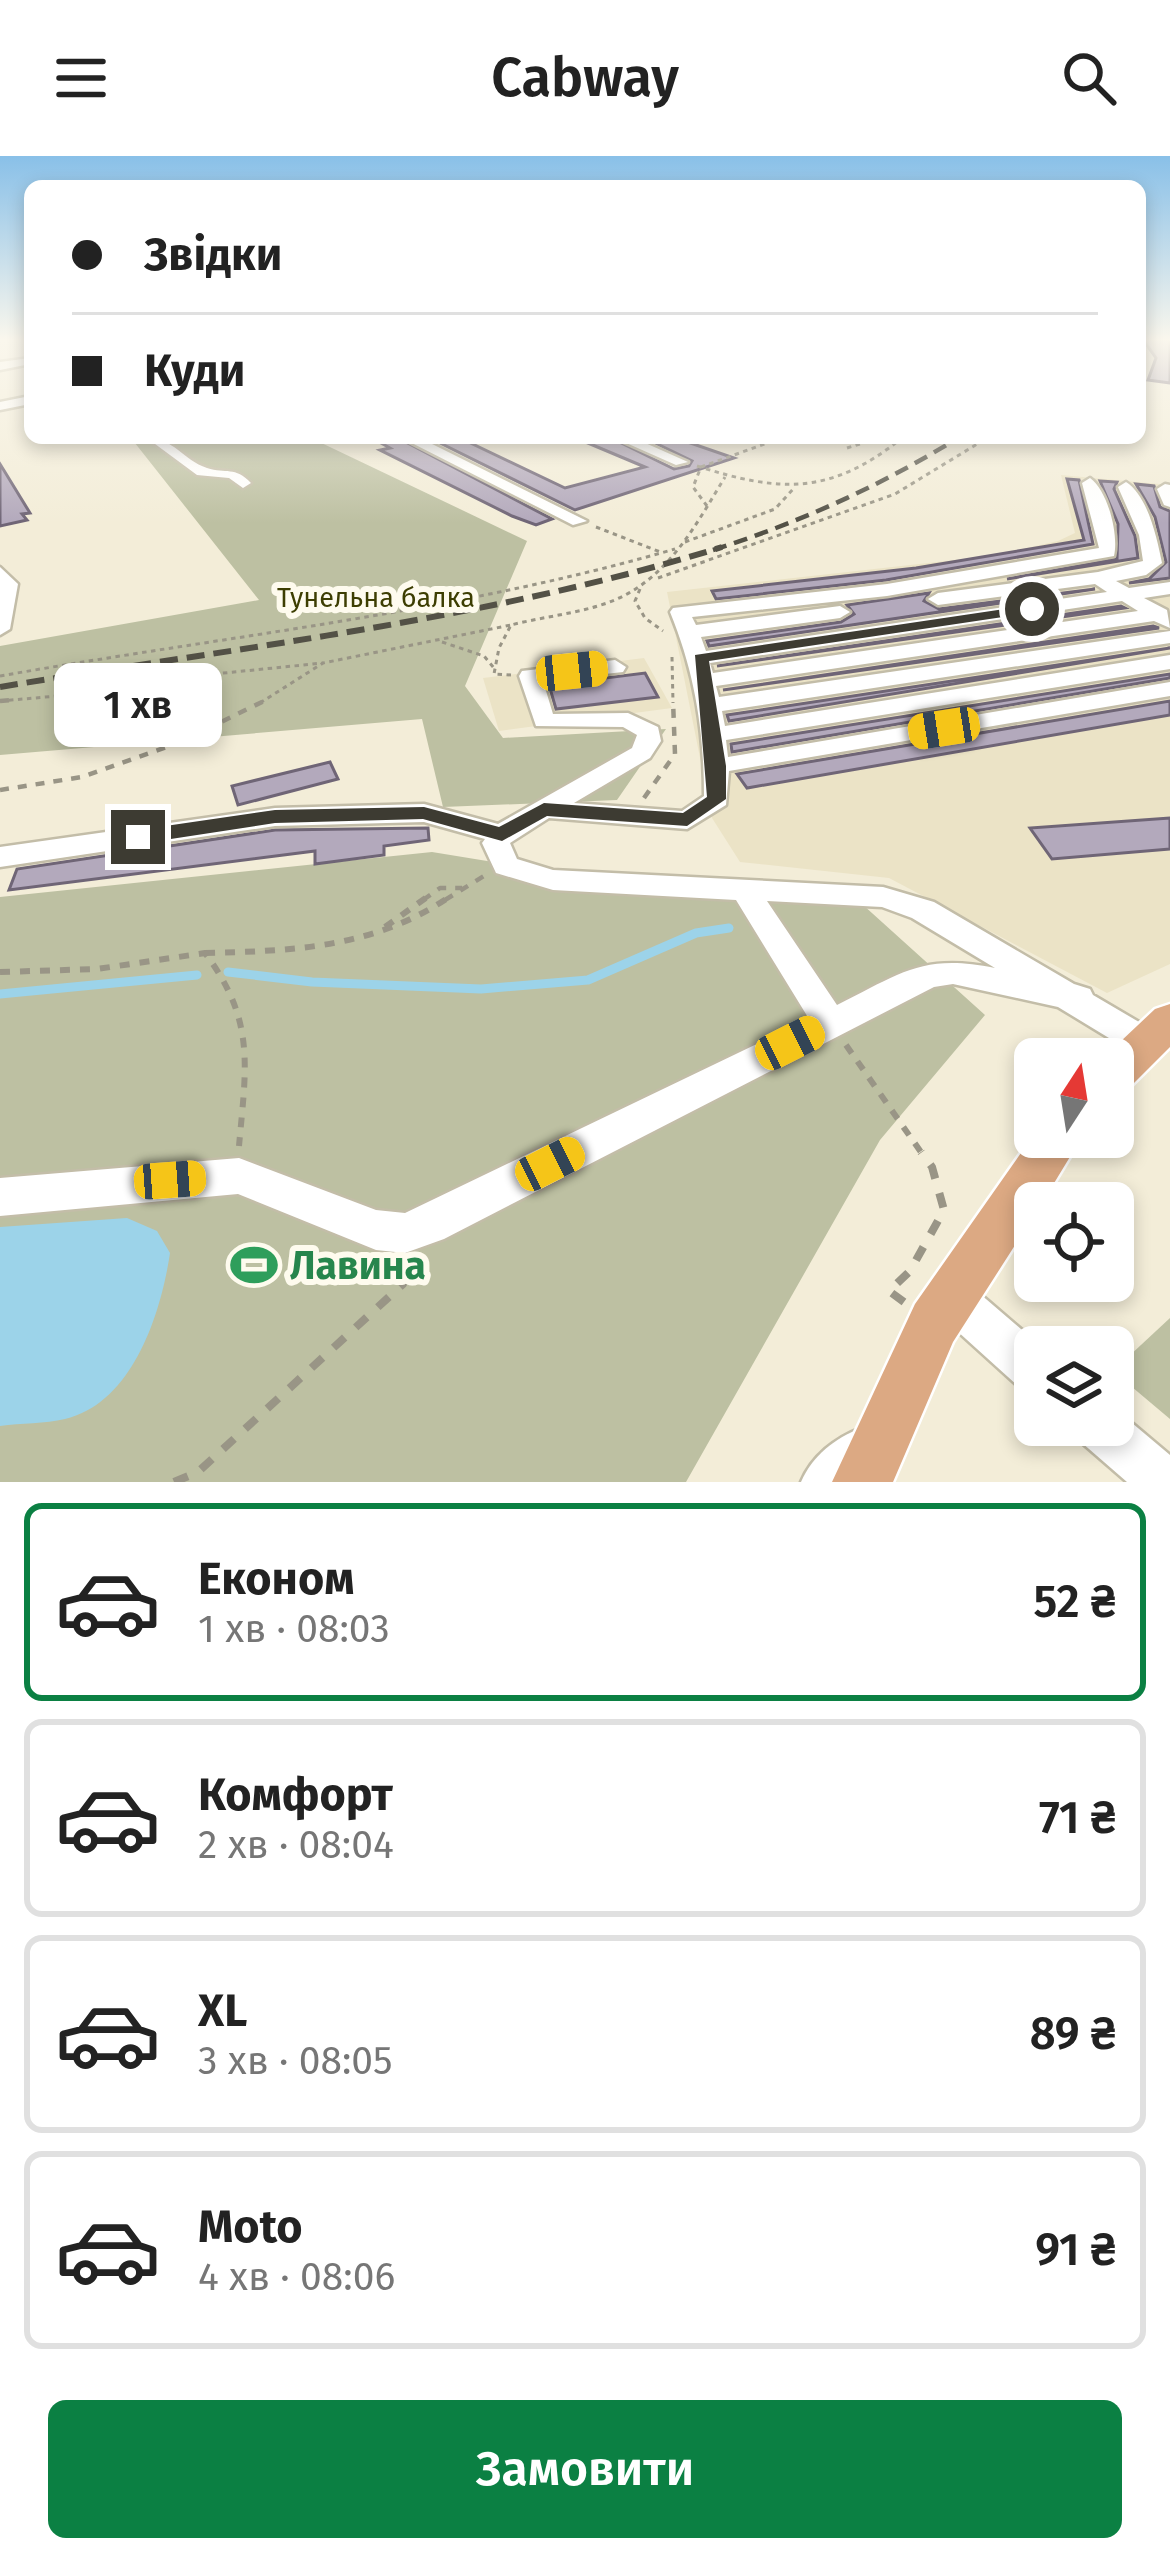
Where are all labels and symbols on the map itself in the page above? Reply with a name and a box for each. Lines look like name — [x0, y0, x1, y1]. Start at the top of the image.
park label: Тунельна балка — [277, 582, 475, 614]
route start — [1005, 582, 1059, 636]
car — [534, 649, 610, 693]
callout: 1 хв — [54, 663, 222, 747]
car — [906, 705, 982, 751]
route end — [111, 810, 165, 864]
car — [750, 1011, 830, 1075]
north arrow — [1014, 1038, 1134, 1158]
car — [510, 1132, 590, 1196]
car — [133, 1160, 207, 1200]
sports icon: Лавина — [229, 1240, 279, 1290]
place label: Лавина — [290, 1243, 426, 1289]

